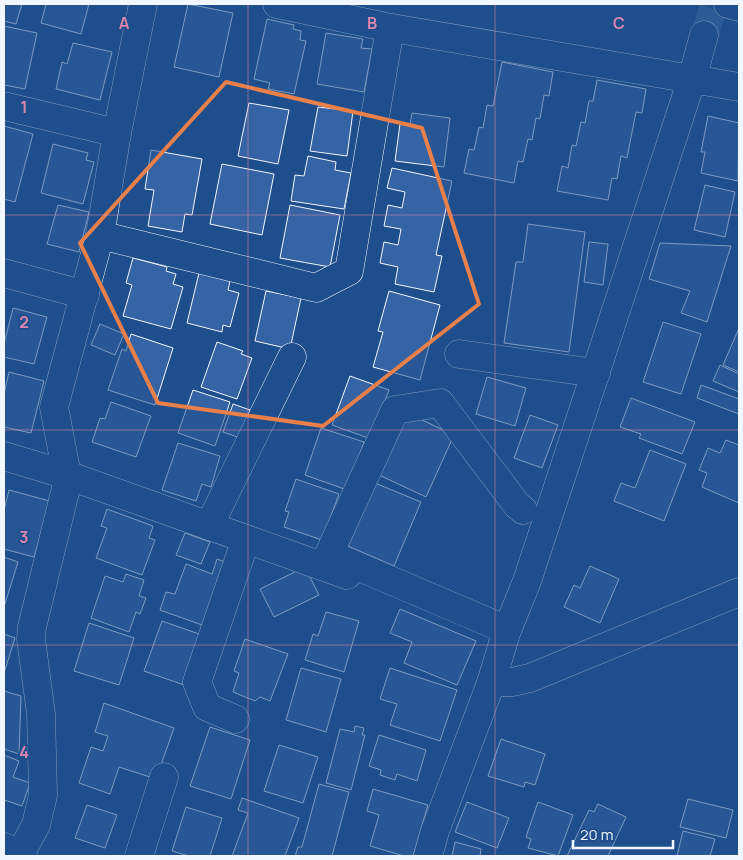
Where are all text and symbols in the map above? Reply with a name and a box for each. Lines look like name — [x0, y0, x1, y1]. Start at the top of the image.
text: A — [119, 12, 130, 34]
text: B — [367, 12, 377, 34]
text: C — [613, 12, 625, 34]
text: 1 — [20, 96, 28, 118]
text: 2 — [19, 311, 29, 333]
text: 3 — [19, 526, 29, 548]
text: 4 — [19, 741, 29, 763]
scale bar — [573, 818, 673, 850]
text: 20 m — [580, 824, 613, 845]

